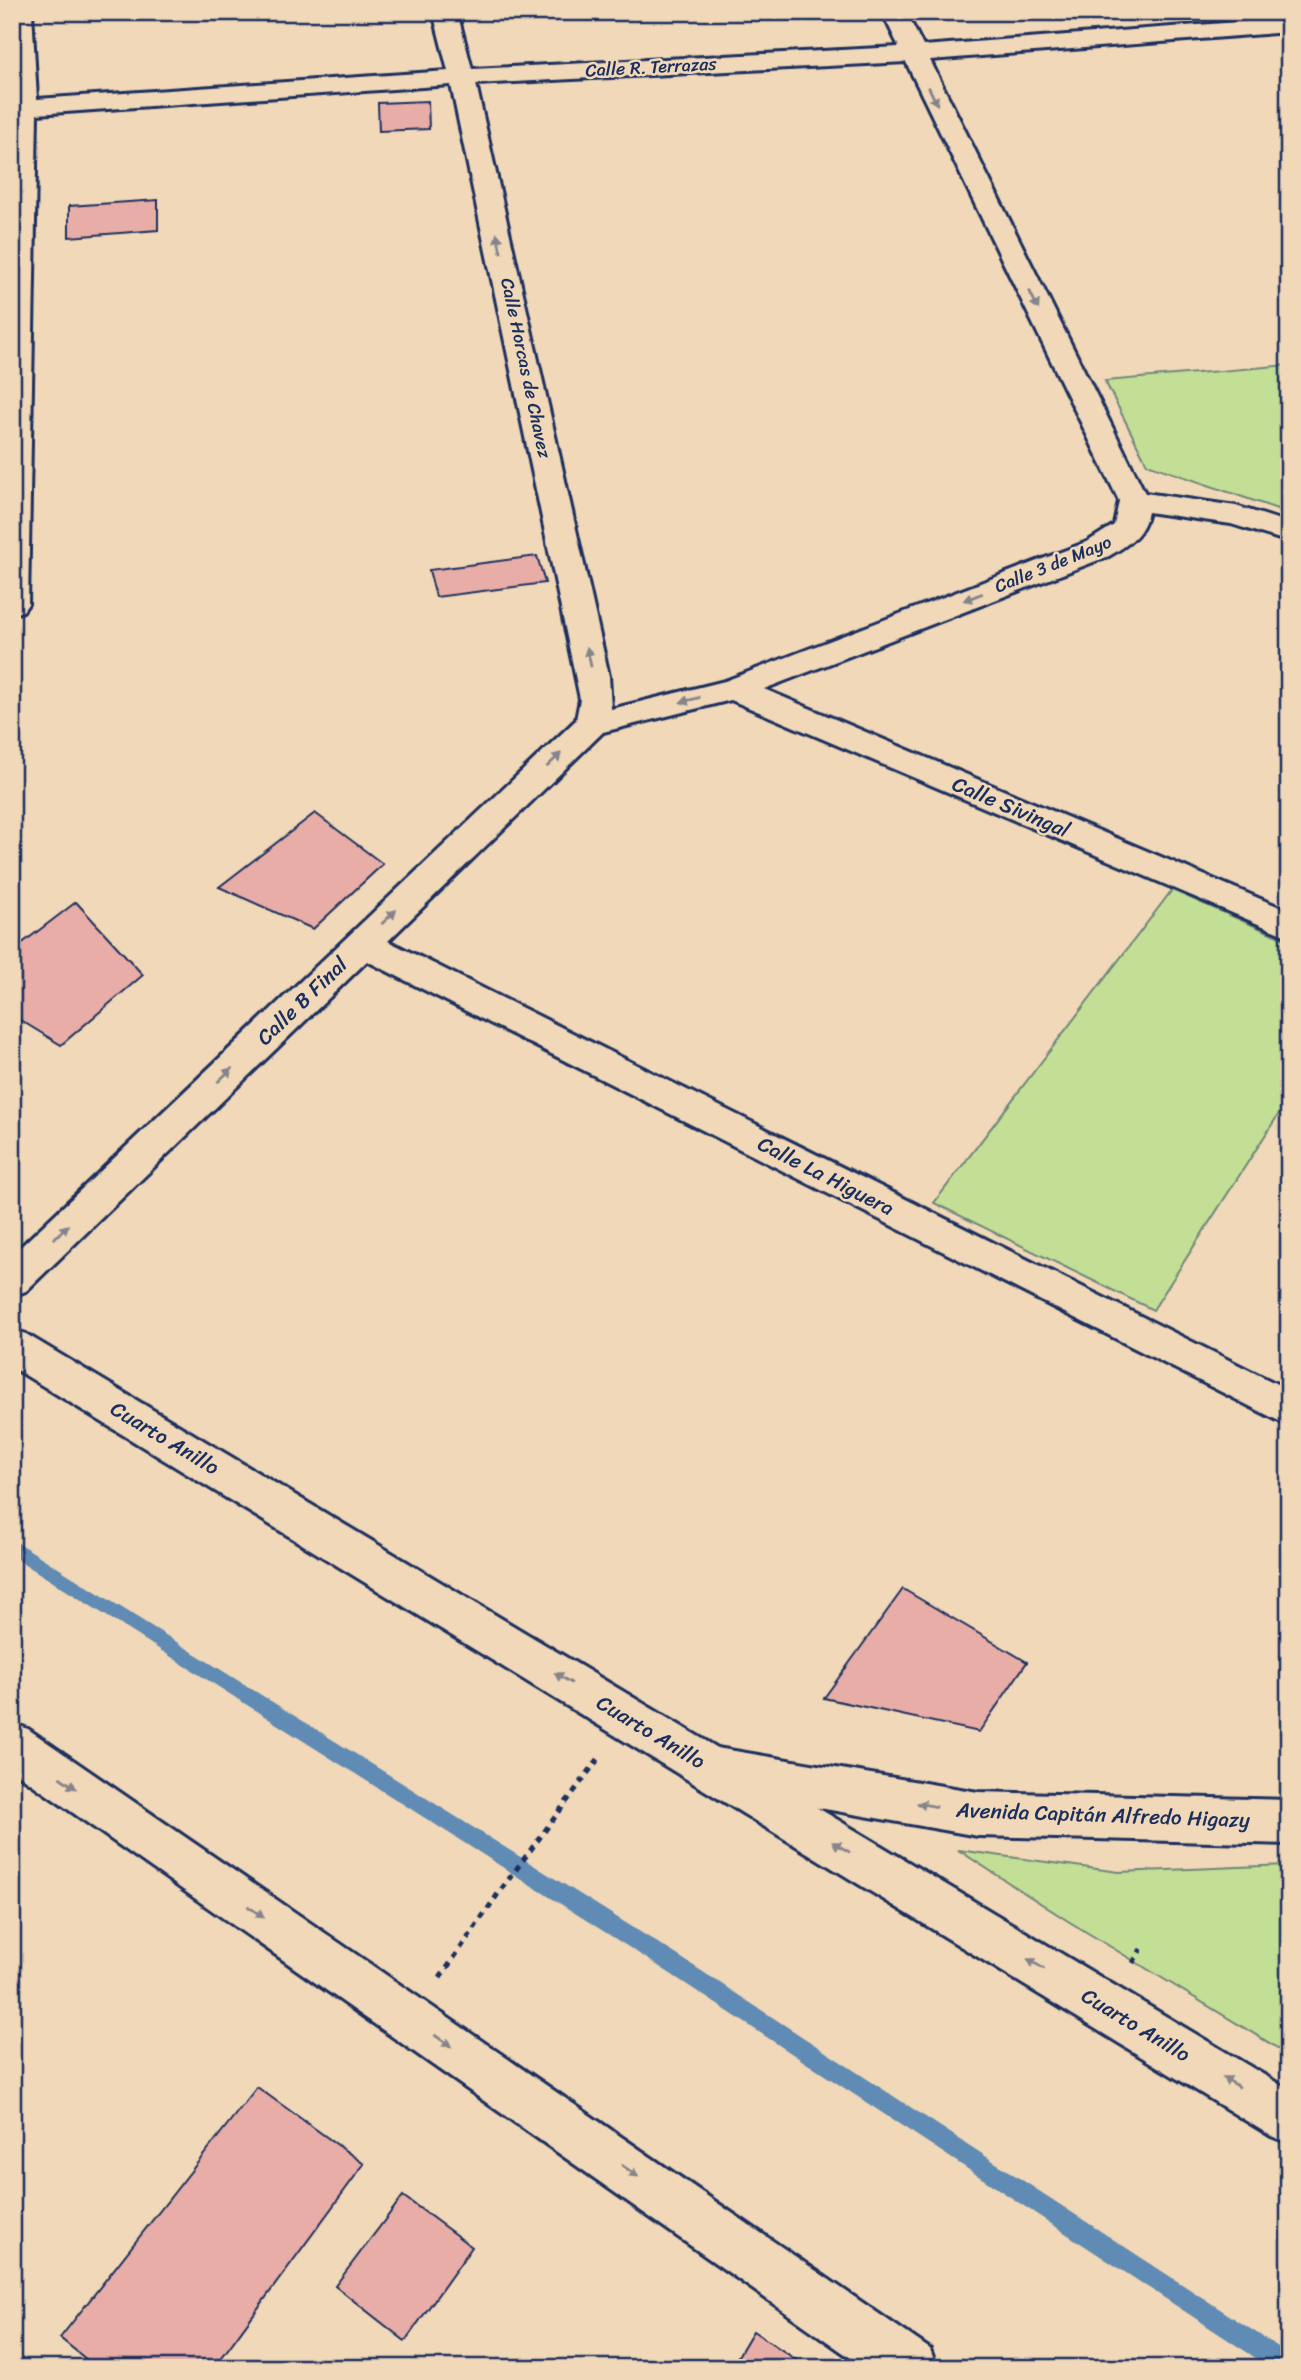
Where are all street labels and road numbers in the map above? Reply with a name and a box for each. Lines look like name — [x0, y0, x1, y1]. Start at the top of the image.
street label: Calle R. Terrazas — [585, 48, 718, 86]
street label: Calle Horcas de Chavez — [491, 275, 561, 462]
street label: Calle 3 de Mayo — [989, 526, 1117, 602]
street label: Calle Sivingal — [946, 765, 1077, 849]
street label: Calle B Final — [247, 946, 358, 1055]
street label: Calle La Higuera — [751, 1125, 902, 1227]
street label: Cuarto Anillo — [103, 1390, 227, 1486]
street label: Cuarto Anillo — [589, 1684, 713, 1780]
street label: Avenida Capitán Alfredo Higazy — [955, 1791, 1251, 1839]
street label: Cuarto Anillo — [1074, 1977, 1198, 2073]

